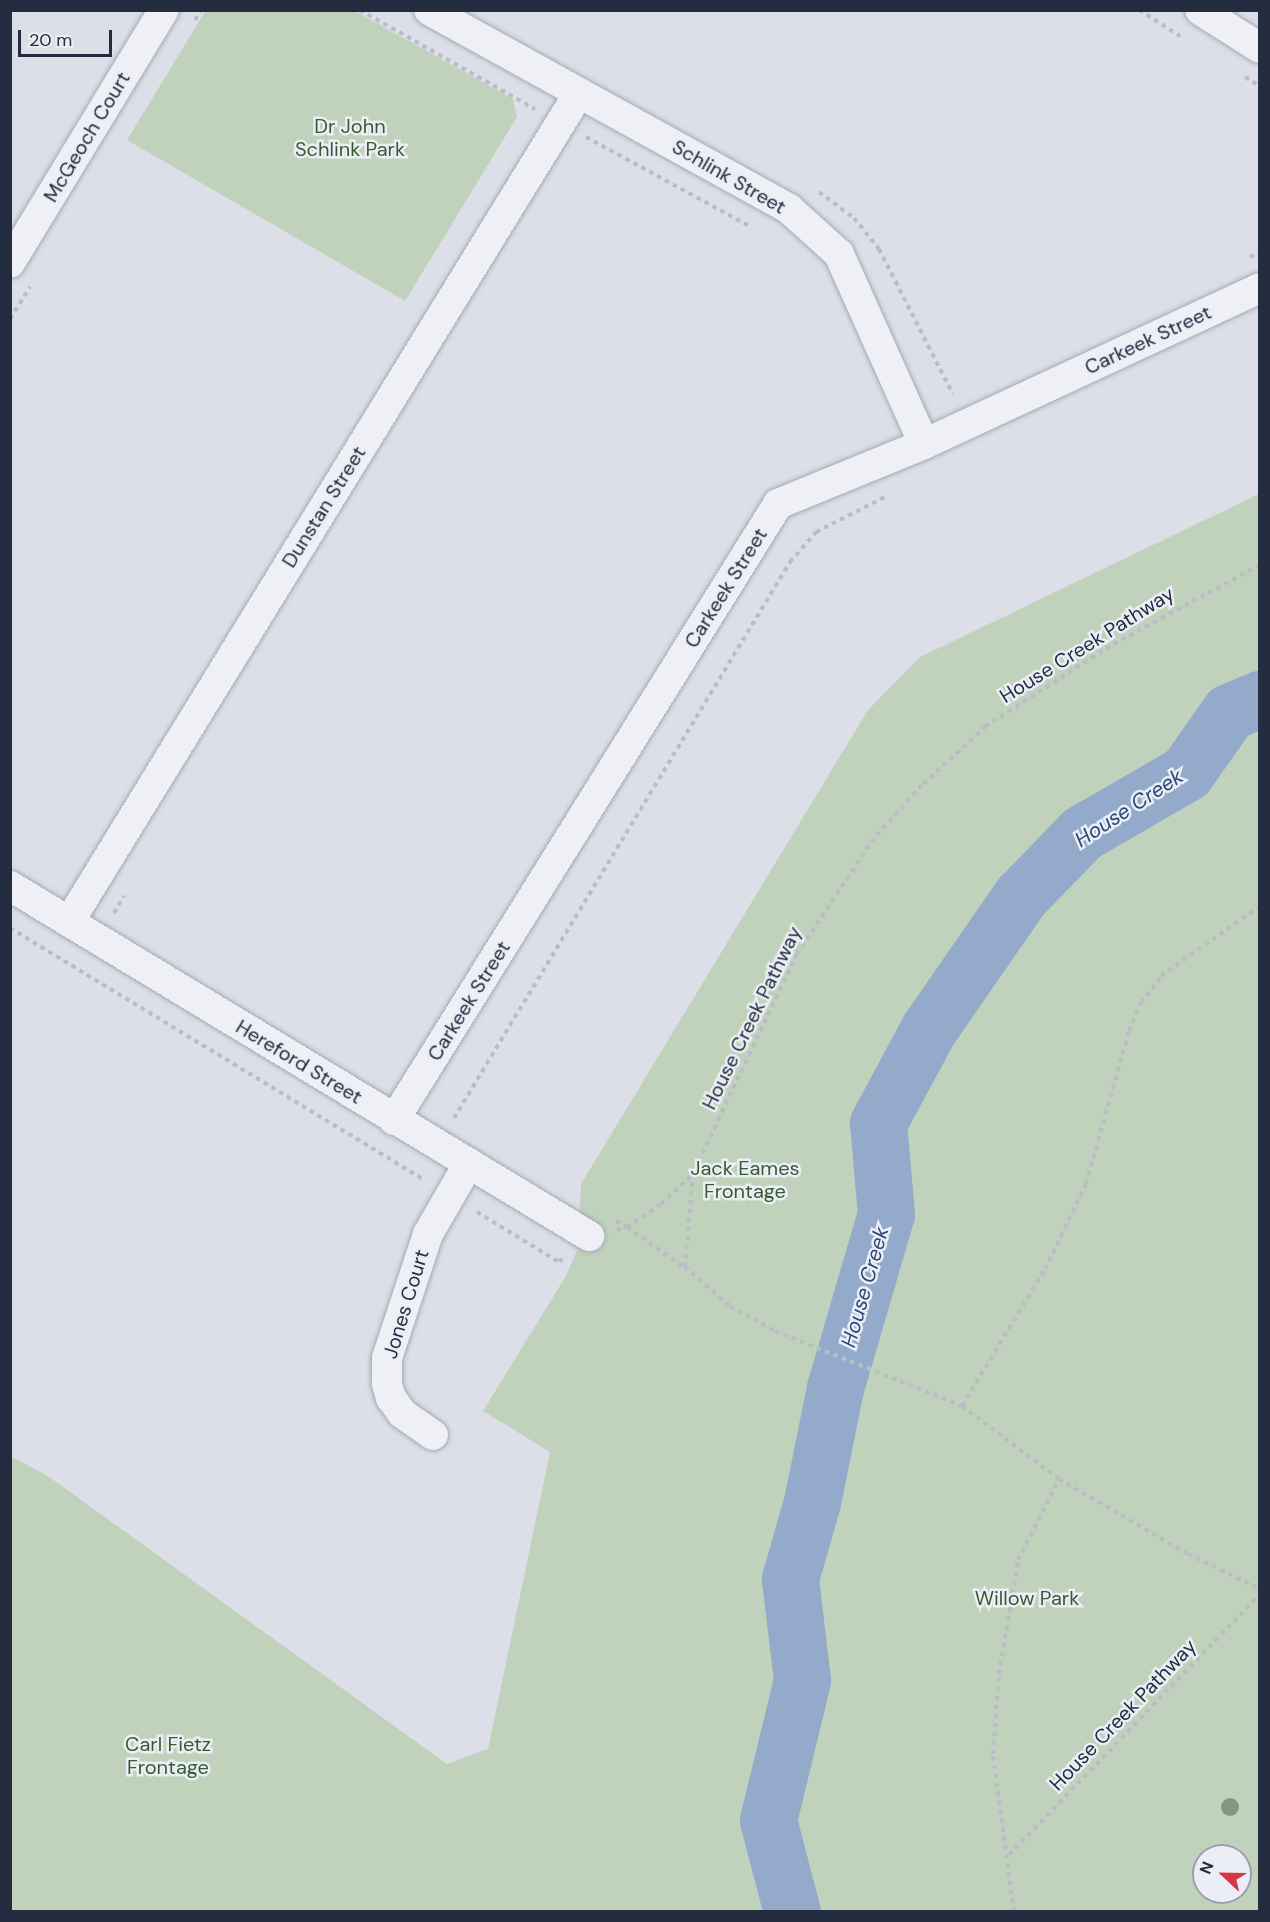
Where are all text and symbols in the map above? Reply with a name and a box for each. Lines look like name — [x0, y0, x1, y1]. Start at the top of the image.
scale bar — [21, 18, 116, 56]
text: 20 m — [29, 28, 72, 52]
street label: McGeoch Court — [39, 67, 135, 207]
park label: Dr John Schlink Park — [295, 114, 405, 161]
street label: Schlink Street — [668, 135, 790, 219]
street label: Carkeek Street — [1081, 300, 1215, 380]
street label: Dunstan Street — [277, 442, 371, 572]
street label: Carkeek Street — [680, 524, 772, 652]
street label: House Creek Pathway — [995, 582, 1179, 708]
water label: House Creek — [1070, 764, 1188, 852]
street label: House Creek Pathway — [697, 922, 807, 1114]
street label: Carkeek Street — [423, 937, 515, 1065]
street label: Hereford Street — [231, 1015, 367, 1109]
park label: Jack Eames Frontage — [690, 1157, 800, 1204]
water label: House Creek — [836, 1224, 894, 1350]
street label: Jones Court — [378, 1246, 434, 1362]
park label: Willow Park — [975, 1586, 1079, 1610]
street label: House Creek Pathway — [1045, 1634, 1201, 1796]
park label: Carl Fietz Frontage — [125, 1732, 211, 1779]
north arrow — [1192, 1844, 1252, 1904]
text: N — [1195, 1858, 1219, 1877]

